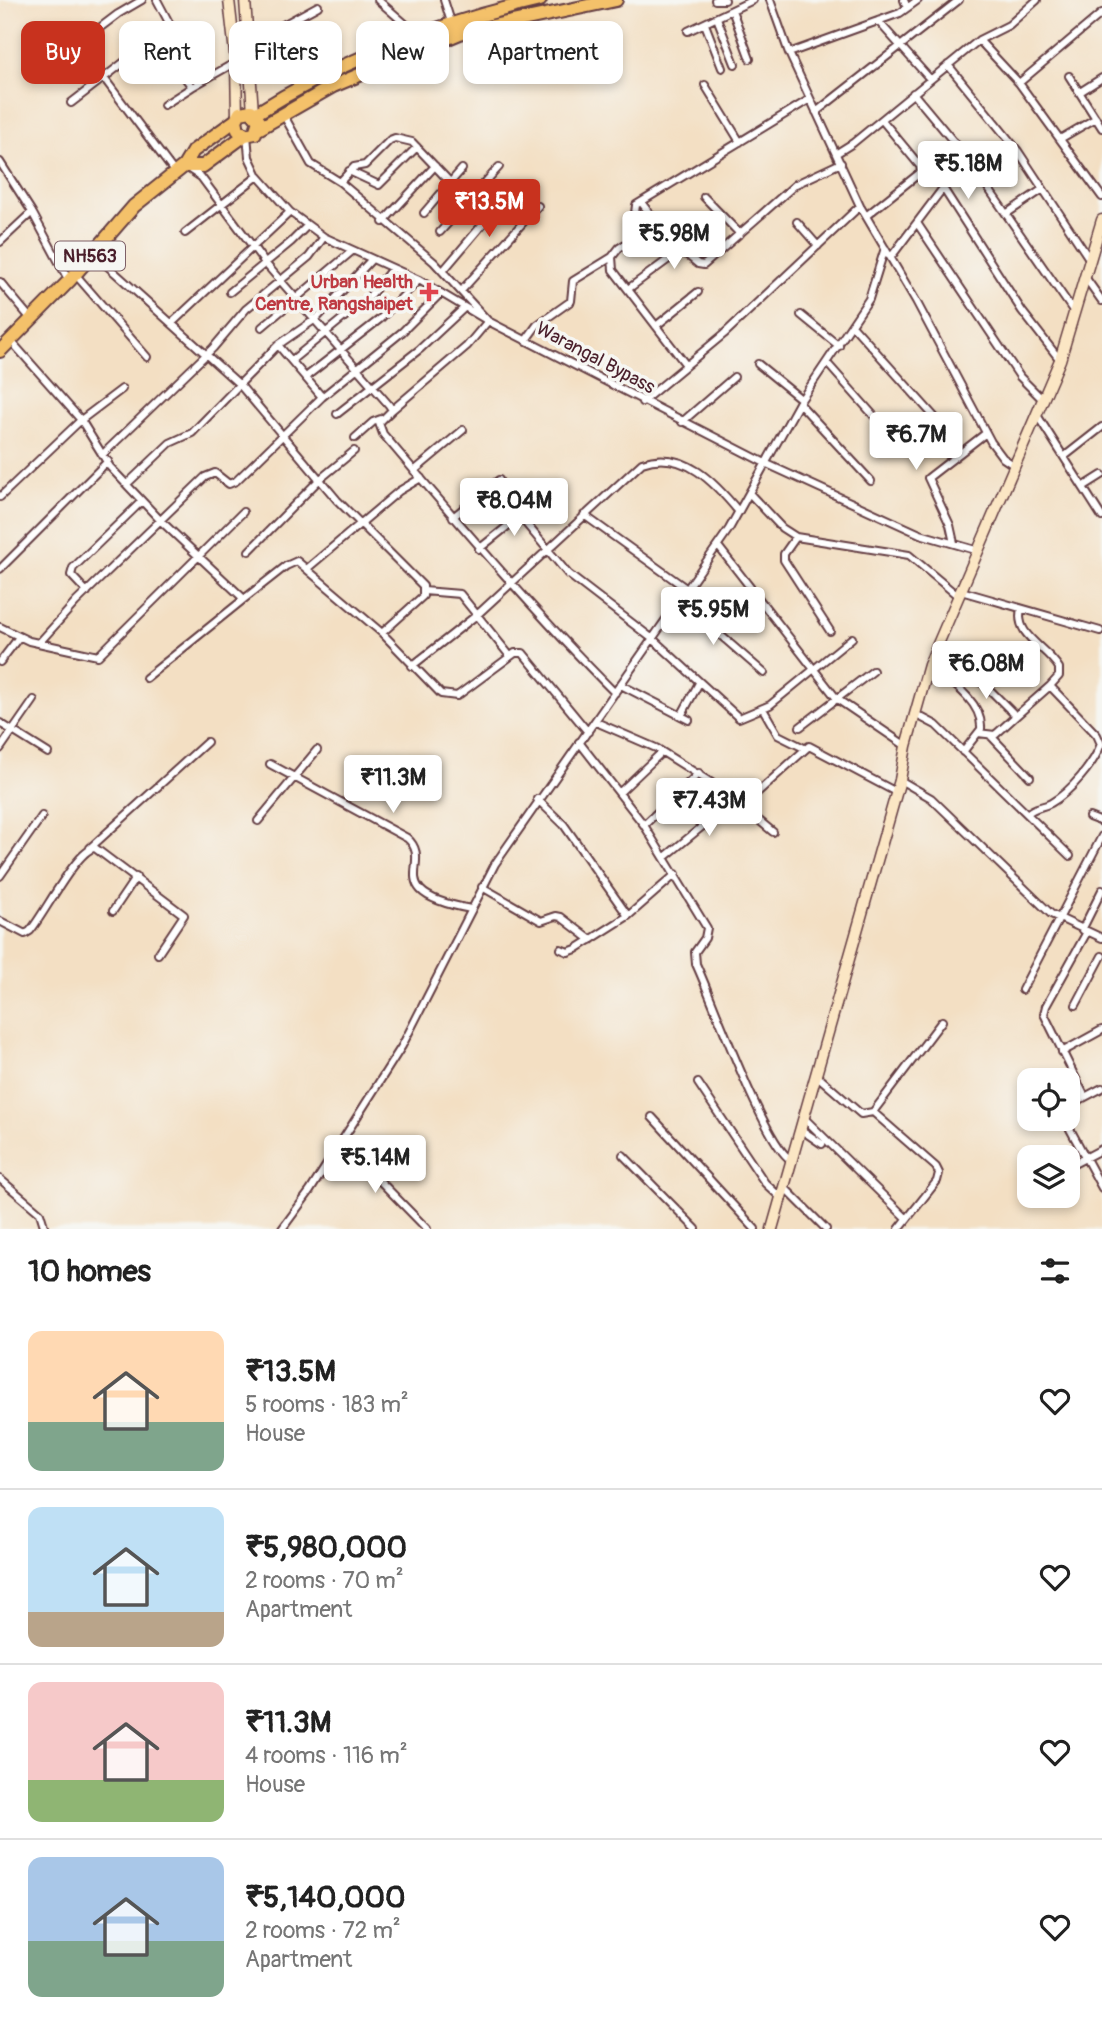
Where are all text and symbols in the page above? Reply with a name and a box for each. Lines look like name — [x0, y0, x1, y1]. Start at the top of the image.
chip: Buy — [21, 21, 105, 84]
chip: Rent — [119, 21, 215, 84]
chip: Filters — [229, 21, 342, 84]
chip: New — [356, 21, 449, 84]
chip: Apartment — [463, 21, 623, 84]
pin: ₹5.18M — [911, 142, 1025, 201]
text: ₹5.18M — [934, 149, 1002, 178]
pin: ₹13.5M — [432, 180, 546, 239]
text: ₹13.5M — [454, 187, 524, 216]
pin: ₹5.98M — [617, 212, 731, 271]
text: ₹5.98M — [638, 219, 710, 248]
road number: NH563 — [55, 242, 125, 270]
place label: Urban Health Centre, Rangshaipet — [255, 270, 414, 316]
marker: Urban Health Centre, Rangshaipet — [419, 282, 439, 302]
street label: Warangal Bypass — [532, 316, 660, 400]
pin: ₹6.7M — [867, 412, 965, 472]
text: ₹6.7M — [886, 420, 946, 449]
pin: ₹8.04M — [457, 478, 571, 538]
text: ₹8.04M — [476, 486, 552, 515]
pin: ₹5.95M — [656, 588, 770, 647]
text: ₹5.95M — [677, 595, 749, 624]
pin: ₹6.08M — [929, 642, 1043, 701]
text: ₹6.08M — [948, 649, 1024, 678]
pin: ₹11.3M — [336, 756, 450, 815]
text: ₹11.3M — [360, 763, 426, 792]
pin: ₹7.43M — [652, 778, 766, 838]
text: ₹7.43M — [672, 786, 746, 815]
map controls — [1017, 1068, 1080, 1208]
button: locate — [1017, 1068, 1080, 1131]
pin: ₹5.14M — [318, 1136, 432, 1195]
text: ₹5.14M — [340, 1143, 410, 1172]
button: layers — [1017, 1145, 1080, 1208]
icon: filters — [1036, 1252, 1074, 1290]
text: 10 homes — [28, 1253, 151, 1290]
text: ₹13.5M — [245, 1353, 336, 1390]
icon: home — [84, 1359, 168, 1443]
icon: heart — [1036, 1382, 1074, 1420]
text: 5 rooms · 183 m² — [245, 1390, 409, 1419]
text: House — [245, 1419, 305, 1448]
text: ₹5,980,000 — [245, 1529, 407, 1566]
icon: home — [84, 1535, 168, 1619]
icon: heart — [1036, 1558, 1074, 1596]
text: 2 rooms · 70 m² — [245, 1566, 404, 1595]
text: Apartment — [245, 1595, 352, 1624]
text: ₹11.3M — [245, 1704, 331, 1741]
icon: home — [84, 1710, 168, 1794]
icon: heart — [1036, 1733, 1074, 1771]
text: 4 rooms · 116 m² — [245, 1741, 408, 1770]
text: House — [245, 1770, 305, 1799]
text: ₹5,140,000 — [245, 1879, 406, 1916]
icon: home — [84, 1885, 168, 1969]
icon: heart — [1036, 1908, 1074, 1946]
text: 2 rooms · 72 m² — [245, 1916, 401, 1945]
text: Apartment — [245, 1945, 352, 1974]

